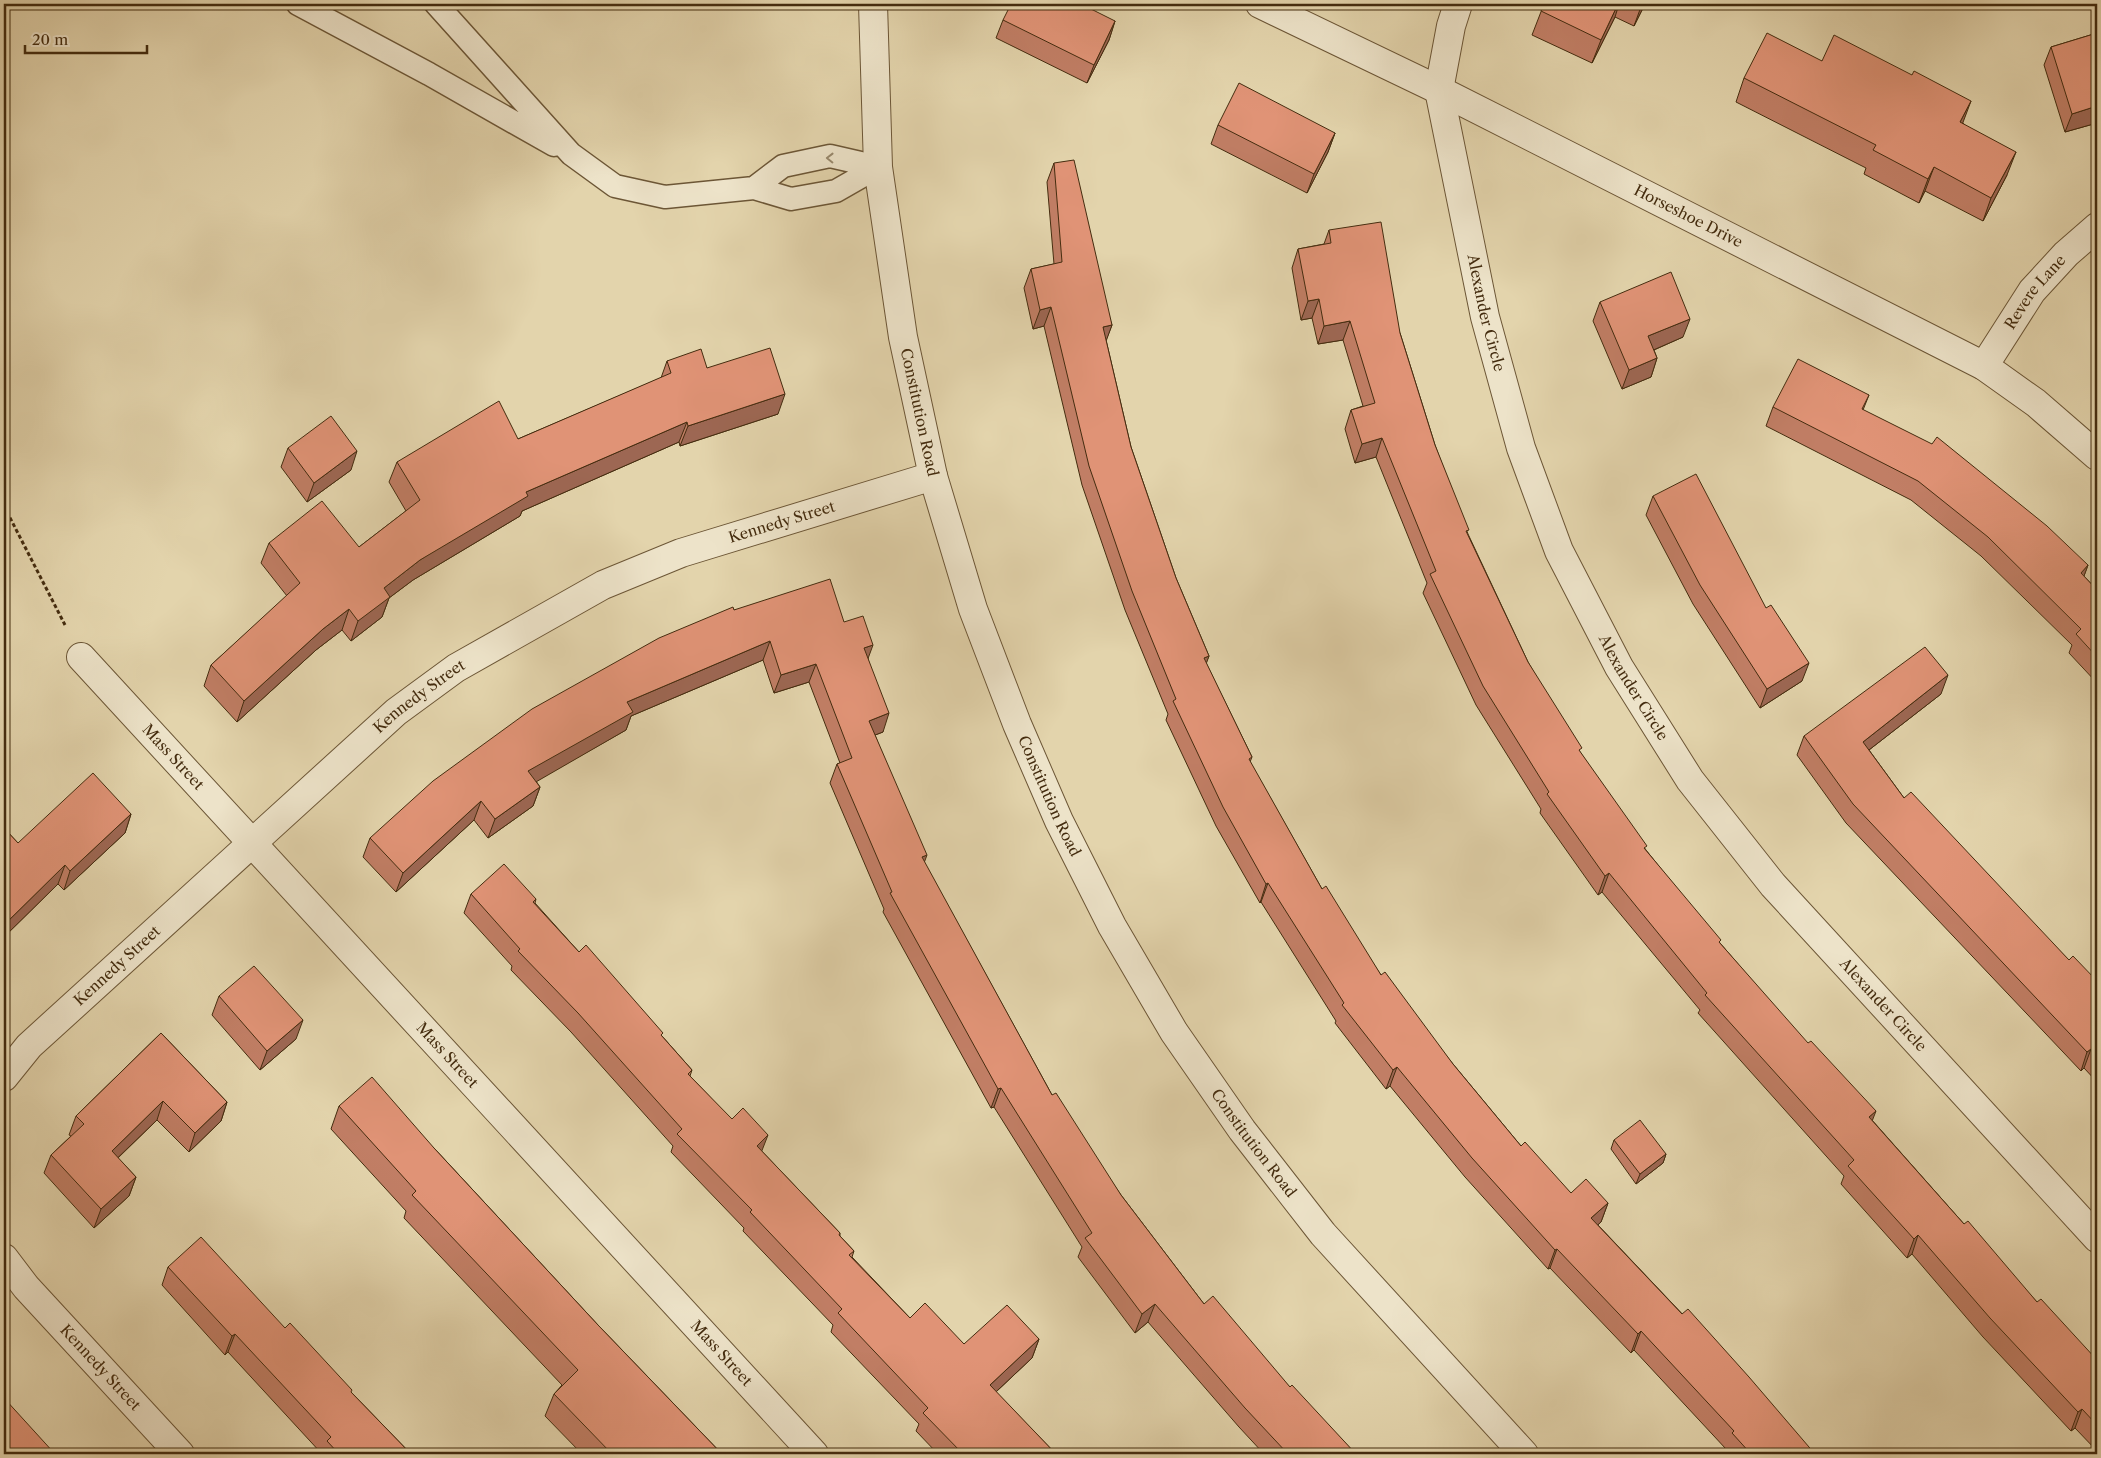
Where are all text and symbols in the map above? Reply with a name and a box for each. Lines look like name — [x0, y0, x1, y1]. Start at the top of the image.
scale bar — [25, 22, 148, 54]
text: 20 m — [32, 30, 68, 49]
one-way arrow — [826, 153, 834, 163]
street label: Horseshoe Drive — [1631, 180, 1746, 251]
street label: Alexander Circle — [1463, 251, 1510, 374]
street label: Revere Lane — [2000, 251, 2069, 333]
street label: Constitution Road — [897, 346, 943, 478]
street label: Kennedy Street — [726, 496, 838, 547]
street label: Alexander Circle — [1594, 630, 1673, 744]
street label: Kennedy Street — [369, 655, 469, 737]
street label: Mass Street — [138, 720, 209, 794]
street label: Constitution Road — [1014, 732, 1085, 859]
street label: Kennedy Street — [70, 921, 165, 1010]
street label: Alexander Circle — [1835, 953, 1931, 1055]
street label: Mass Street — [413, 1018, 483, 1092]
street label: Constitution Road — [1207, 1085, 1301, 1201]
street label: Mass Street — [687, 1316, 757, 1390]
street label: Kennedy Street — [56, 1320, 146, 1415]

